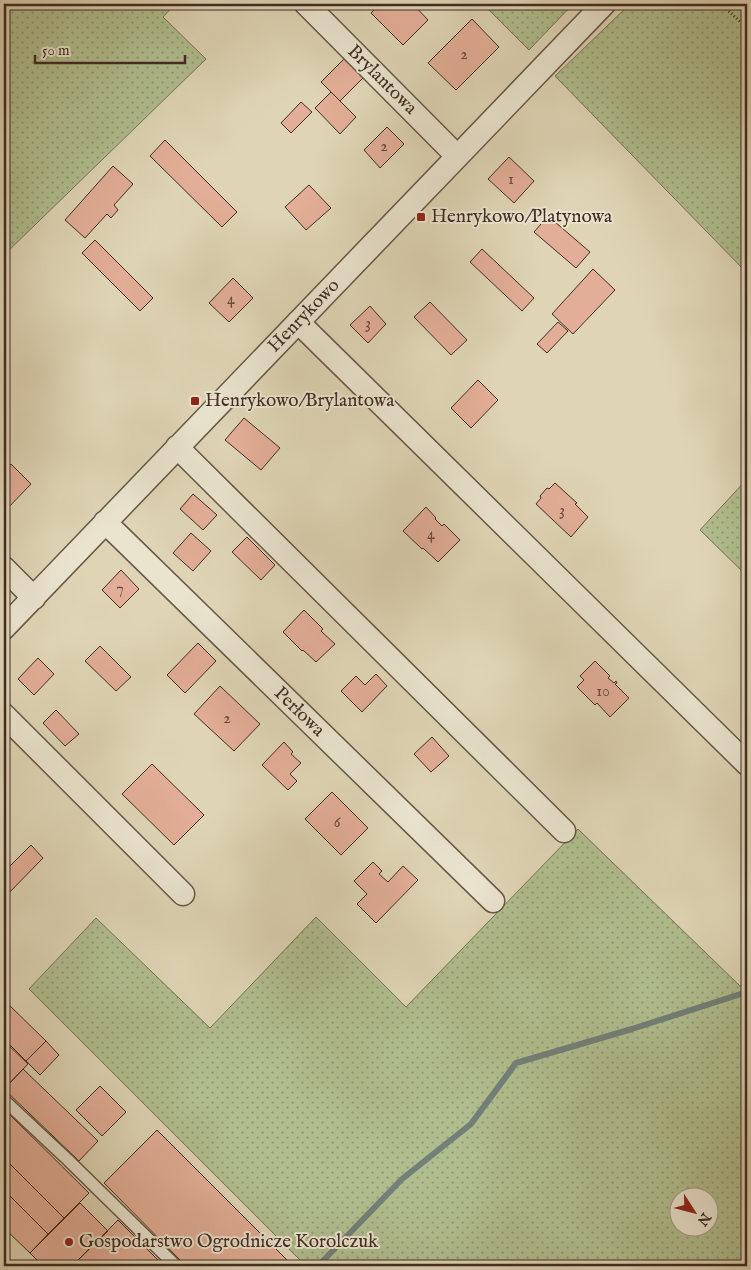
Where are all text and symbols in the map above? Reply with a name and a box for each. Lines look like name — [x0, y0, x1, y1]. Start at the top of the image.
scale bar — [35, 32, 185, 64]
street label: Brylantowa — [342, 40, 423, 121]
text: 50 m — [42, 41, 70, 60]
house number: 2 — [460, 45, 468, 65]
house number: 2 — [380, 137, 388, 157]
house number: 1 — [508, 170, 514, 190]
place label: Henrykowo/Platynowa — [431, 205, 613, 229]
marker: Henrykowo/Platynowa — [415, 211, 427, 223]
street label: Henrykowo — [263, 274, 345, 358]
house number: 4 — [227, 290, 235, 310]
house number: 3 — [365, 314, 371, 334]
place label: Henrykowo/Brylantowa — [205, 389, 395, 413]
marker: Henrykowo/Brylantowa — [189, 395, 201, 407]
house number: 3 — [559, 501, 565, 521]
house number: 4 — [427, 525, 435, 545]
house number: 7 — [116, 579, 124, 599]
street label: Perłowa — [268, 682, 330, 743]
house number: 10 — [596, 682, 610, 702]
house number: 2 — [223, 709, 231, 729]
house number: 6 — [334, 813, 341, 833]
north arrow — [668, 1188, 718, 1238]
text: N — [693, 1208, 715, 1229]
place label: Gospodarstwo Ogrodnicze Korolczuk — [79, 1230, 379, 1254]
marker: Gospodarstwo Ogrodnicze Korolczuk — [63, 1236, 75, 1248]

